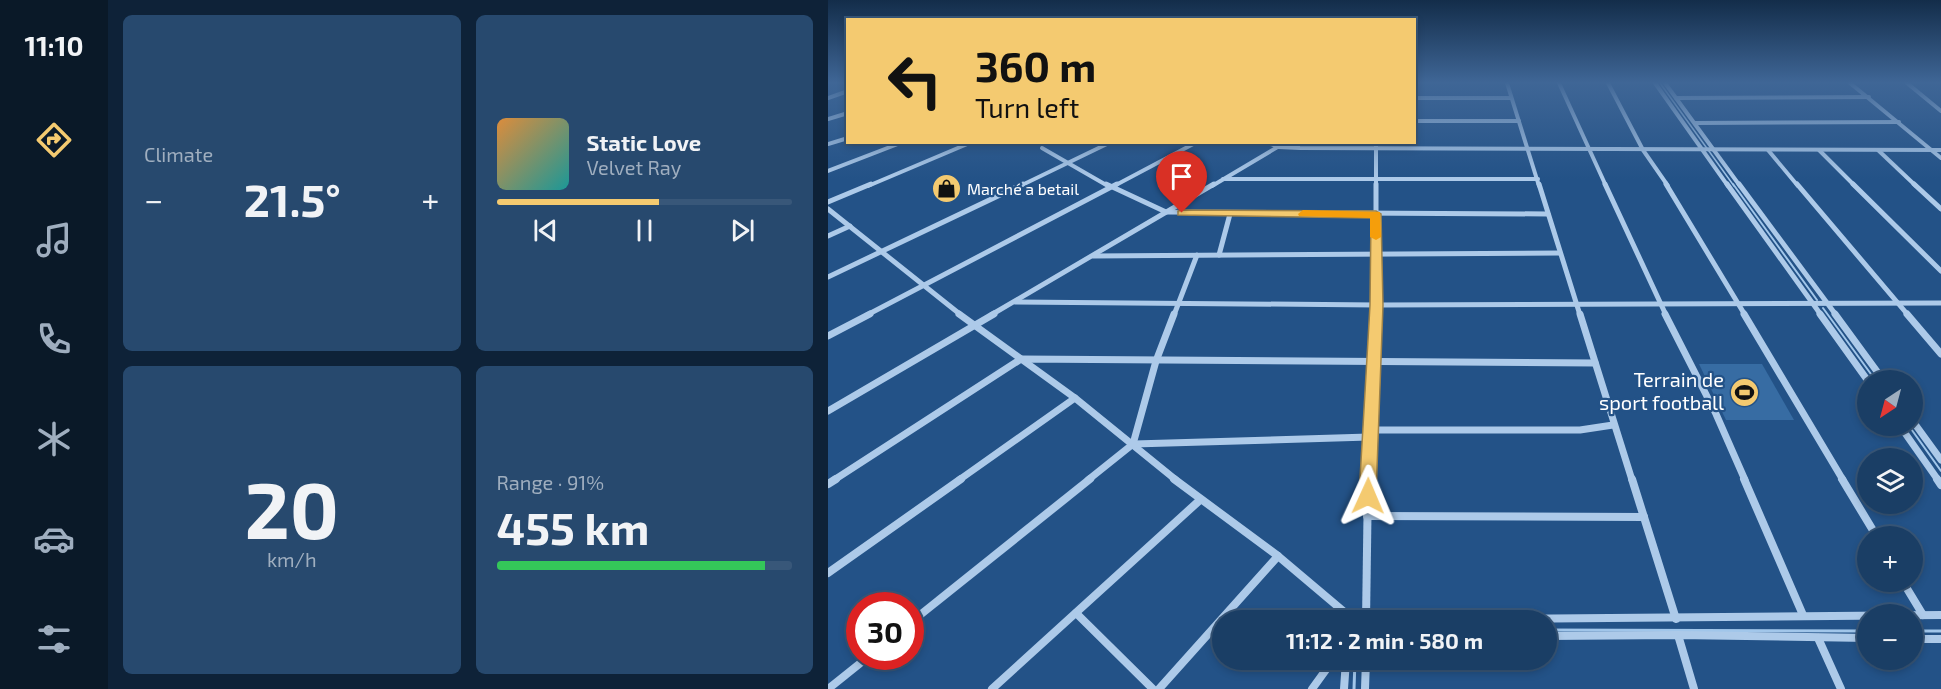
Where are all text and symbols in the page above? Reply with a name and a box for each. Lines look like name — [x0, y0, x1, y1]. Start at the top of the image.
text: 11:10 — [25, 29, 83, 61]
text: 360 m — [975, 40, 1096, 90]
icon: left — [876, 42, 954, 120]
text: Turn left — [975, 91, 1079, 123]
icon: directions — [33, 119, 75, 161]
text: Static Love — [587, 129, 701, 155]
text: Climate — [144, 142, 213, 166]
pin — [1156, 151, 1207, 213]
text: Velvet Ray — [587, 155, 681, 179]
icon: arrive — [1165, 160, 1198, 193]
text: 21.5° — [244, 172, 341, 226]
shop icon: Marché a betail — [930, 173, 962, 205]
text: − — [144, 179, 163, 219]
text: + — [421, 179, 439, 219]
place label: Marché a betail — [967, 179, 1079, 198]
icon: previous — [529, 214, 562, 247]
icon: pause — [628, 214, 661, 247]
icon: next — [726, 214, 759, 247]
icon: music — [33, 219, 75, 261]
icon: phone — [33, 318, 75, 360]
place label: Terrain de sport football — [1599, 367, 1724, 414]
north arrow — [1857, 370, 1923, 436]
map controls — [1857, 370, 1923, 670]
sports icon: Terrain de sport football — [1729, 376, 1761, 408]
icon: climate — [33, 418, 75, 460]
button: layers — [1857, 448, 1923, 514]
text: 20 — [244, 461, 339, 555]
position arrow — [1336, 464, 1400, 528]
text: Range · 91% — [497, 470, 604, 494]
text: 455 km — [497, 500, 649, 554]
icon: car — [33, 518, 75, 560]
button: + — [1857, 526, 1923, 592]
text: km/h — [267, 547, 317, 571]
speed limit sign: 30 — [846, 592, 924, 670]
button: − — [1857, 604, 1923, 670]
icon: filters — [33, 618, 75, 660]
text: 11:12 · 2 min · 580 m — [1286, 627, 1483, 653]

